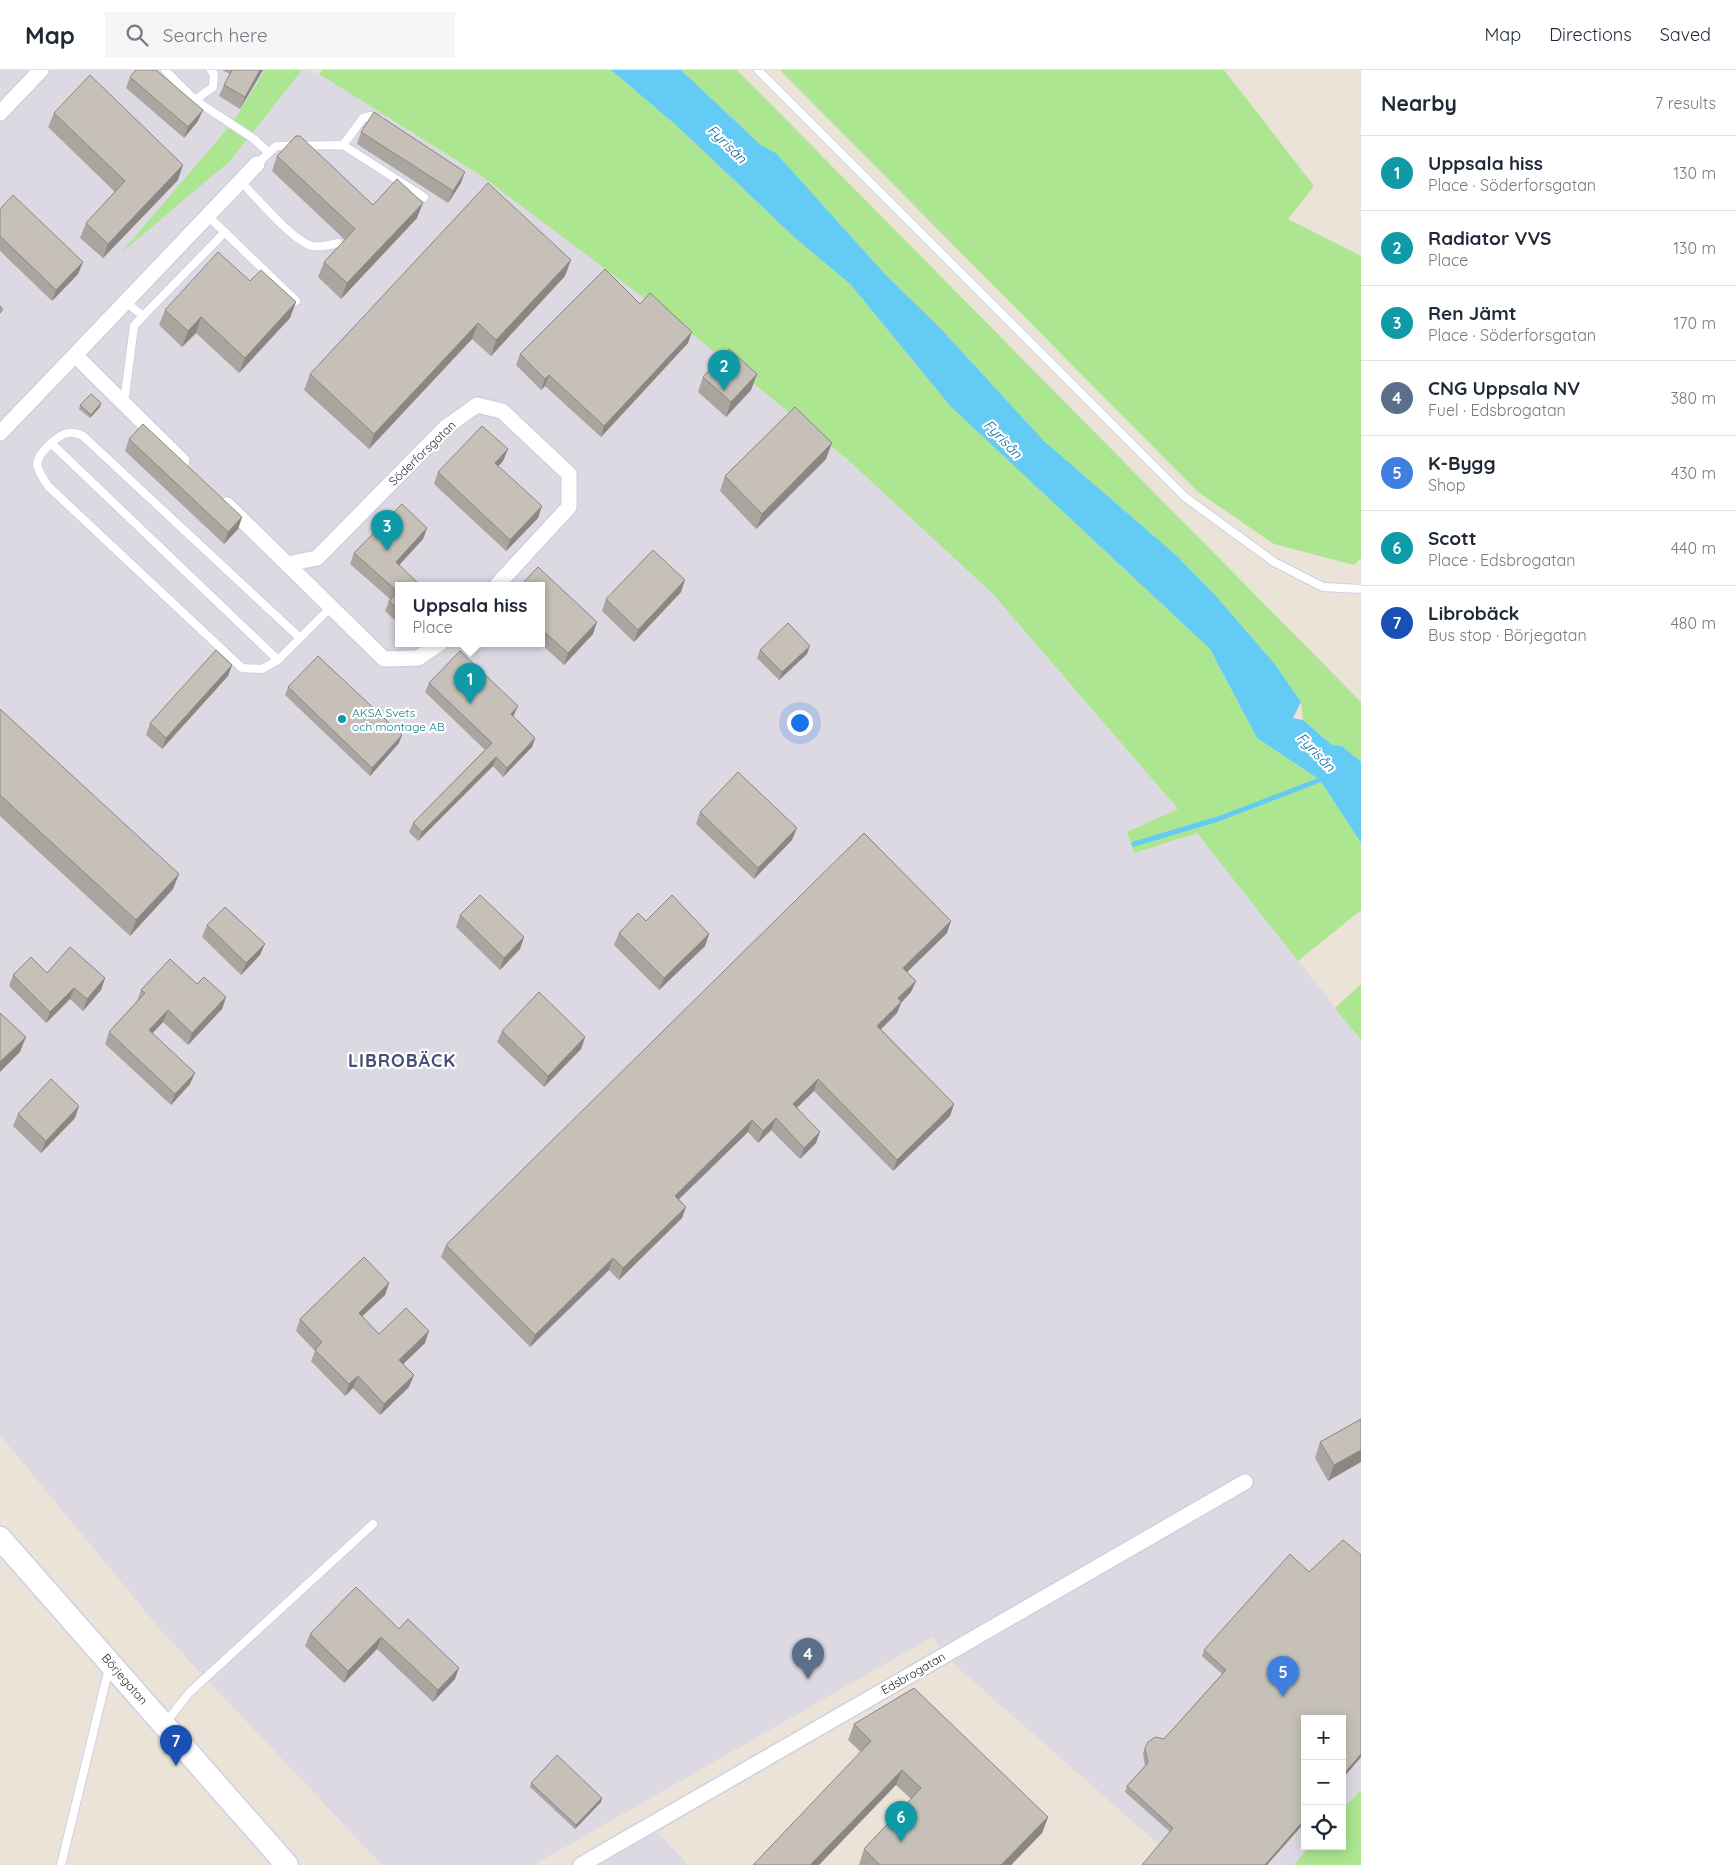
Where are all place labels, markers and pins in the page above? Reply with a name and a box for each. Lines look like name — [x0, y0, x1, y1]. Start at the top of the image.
pin: 2 — [708, 350, 740, 391]
pin: 3 — [371, 510, 403, 551]
pin: 1 — [454, 663, 486, 704]
place label: AKSA Svets och montage AB — [352, 705, 445, 734]
marker: AKSA Svets och montage AB — [336, 713, 348, 725]
pin: 4 — [792, 1638, 824, 1679]
pin: 5 — [1267, 1656, 1299, 1697]
pin: 7 — [160, 1725, 192, 1766]
pin: 6 — [885, 1801, 917, 1842]

